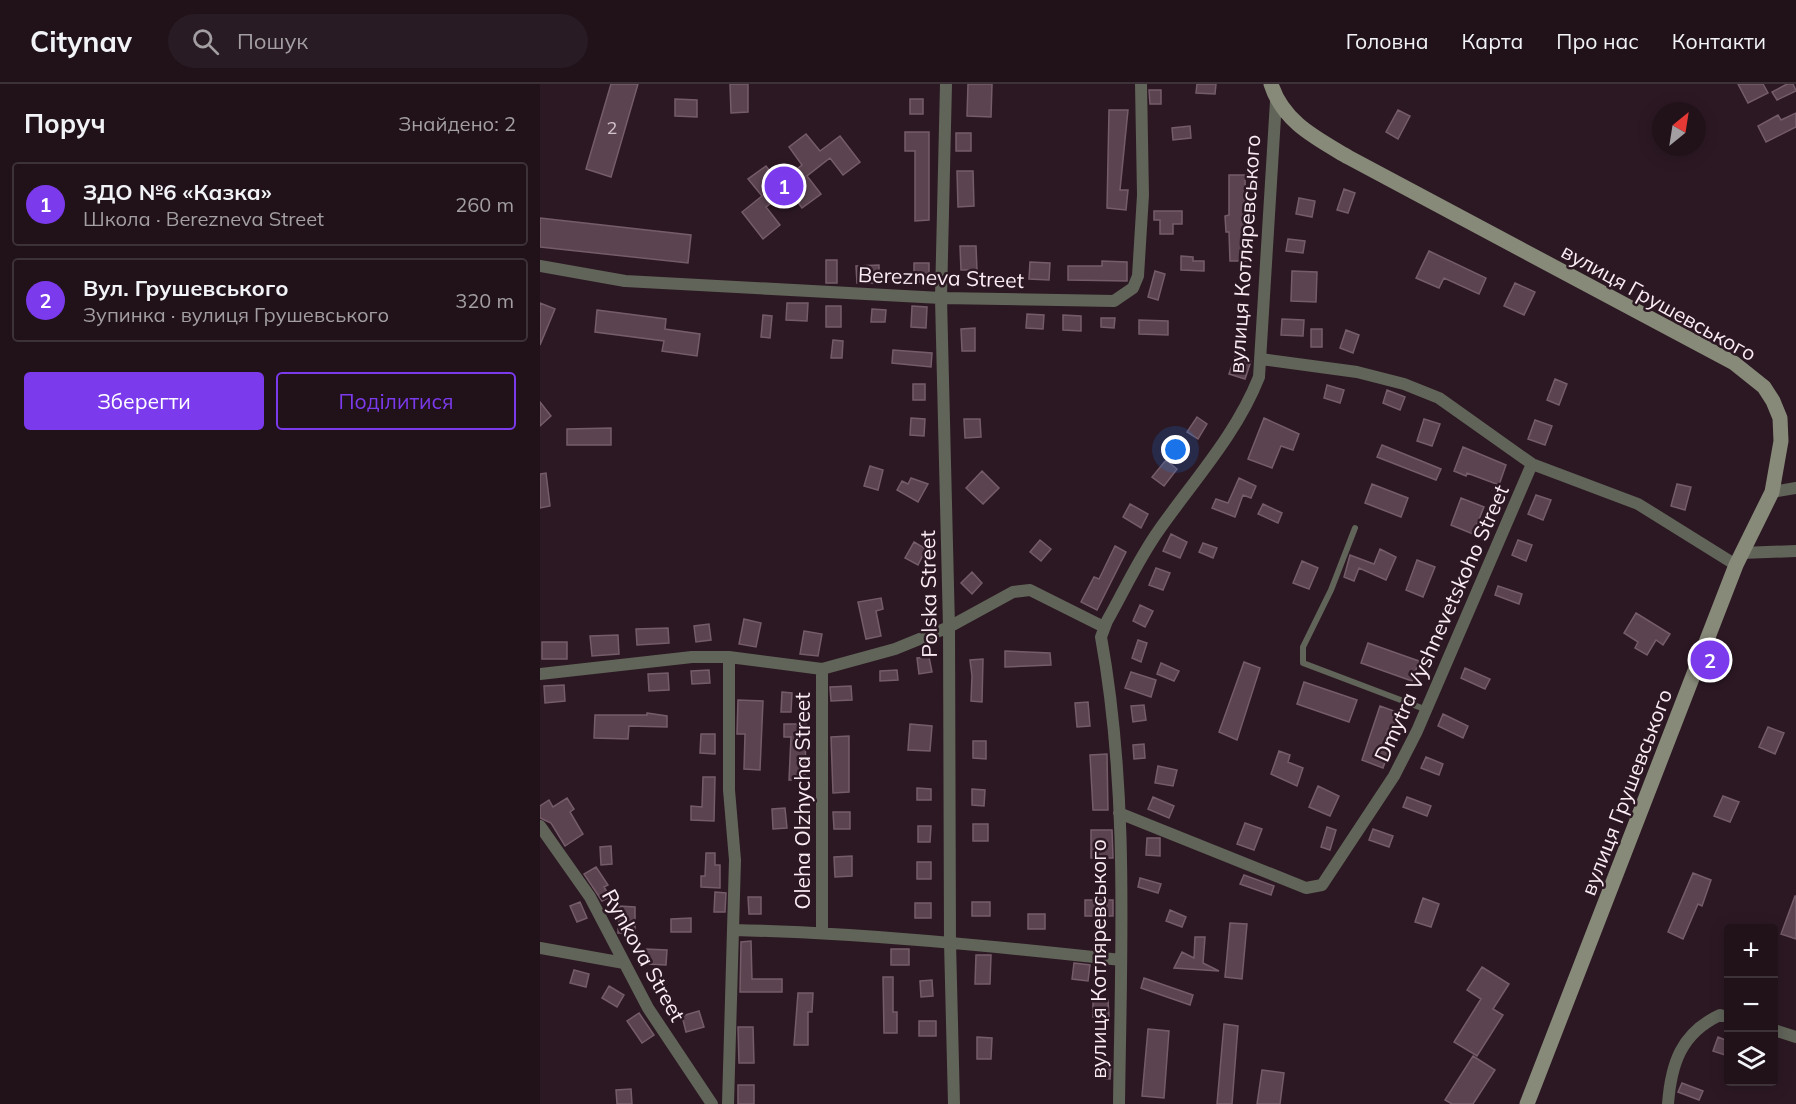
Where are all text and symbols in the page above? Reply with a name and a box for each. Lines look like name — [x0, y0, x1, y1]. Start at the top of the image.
search box — [168, 14, 588, 68]
text: Citynav — [30, 24, 132, 59]
icon: search — [189, 25, 222, 58]
text: Пошук — [237, 27, 308, 55]
text: Головна — [1346, 28, 1429, 54]
text: Карта — [1462, 28, 1523, 54]
text: Про нас — [1556, 28, 1639, 54]
text: Контакти — [1672, 28, 1766, 54]
north arrow — [1652, 102, 1706, 156]
text: Поруч — [24, 107, 106, 140]
text: Знайдено: 2 — [398, 111, 516, 136]
house number: 2 — [607, 116, 617, 139]
street label: вулиця Котляревського — [1223, 134, 1265, 374]
pin: 1 — [764, 164, 804, 208]
text: ЗДО №6 «Казка» — [83, 178, 272, 206]
text: 1 — [40, 192, 52, 217]
text: 260 m — [455, 192, 514, 217]
text: Школа · Berezneva Street — [83, 206, 324, 231]
street label: вулиця Грушевського — [1557, 238, 1761, 366]
street label: Berezneva Street — [858, 261, 1024, 293]
text: Вул. Грушевського — [83, 274, 289, 302]
text: 2 — [40, 288, 52, 313]
text: 320 m — [455, 288, 514, 313]
text: Зупинка · вулиця Грушевського — [83, 302, 389, 327]
button: Зберегти — [24, 372, 264, 430]
button: Поділитися — [276, 372, 516, 430]
your location — [1161, 435, 1190, 464]
street label: Dmytra Vyshnevetskoho Street — [1368, 481, 1514, 765]
street label: Polska Street — [914, 530, 942, 658]
pin: 2 — [1690, 638, 1730, 682]
street label: вулиця Грушевського — [1575, 685, 1677, 899]
street label: Oleha Olzhycha Street — [789, 692, 815, 910]
street label: вулиця Котляревського — [1085, 839, 1111, 1079]
street label: Rynkova Street — [597, 884, 691, 1026]
map controls — [1724, 924, 1778, 1086]
button: + — [1724, 924, 1778, 978]
button: − — [1724, 978, 1778, 1032]
button: layers — [1724, 1032, 1778, 1086]

